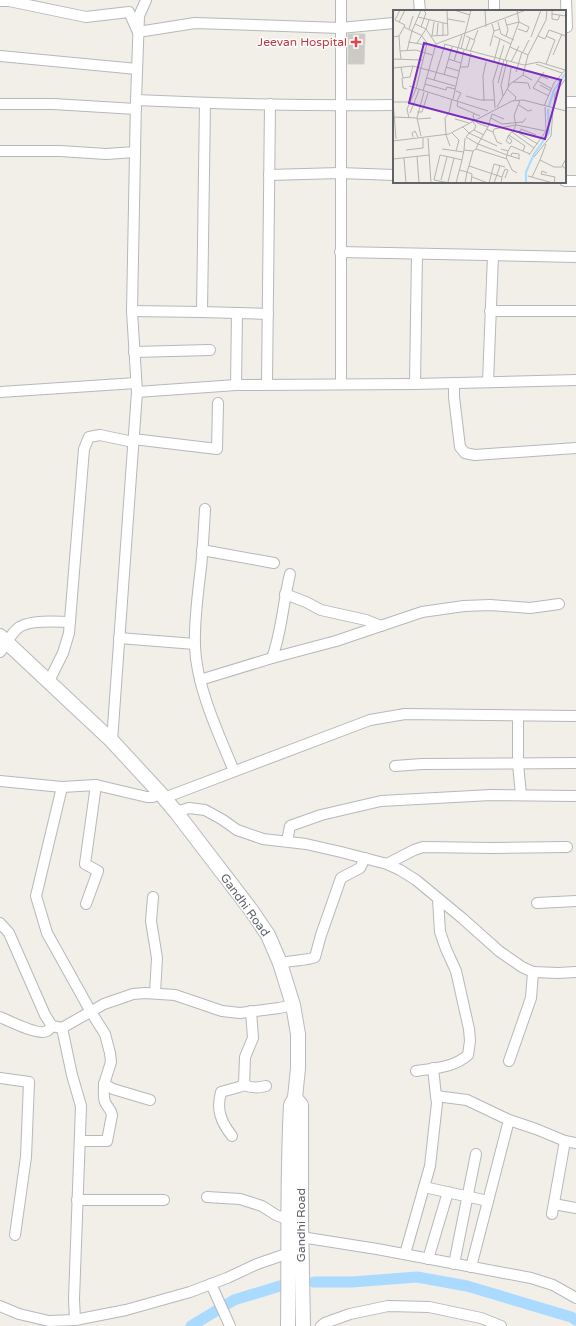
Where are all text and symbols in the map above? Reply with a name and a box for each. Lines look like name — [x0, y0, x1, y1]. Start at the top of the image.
inset map — [393, 10, 566, 183]
place label: Jeevan Hospital — [258, 35, 347, 49]
marker: Jeevan Hospital — [350, 36, 362, 48]
street label: Gandhi Road — [218, 871, 272, 939]
street label: Gandhi Road — [294, 1188, 308, 1262]

